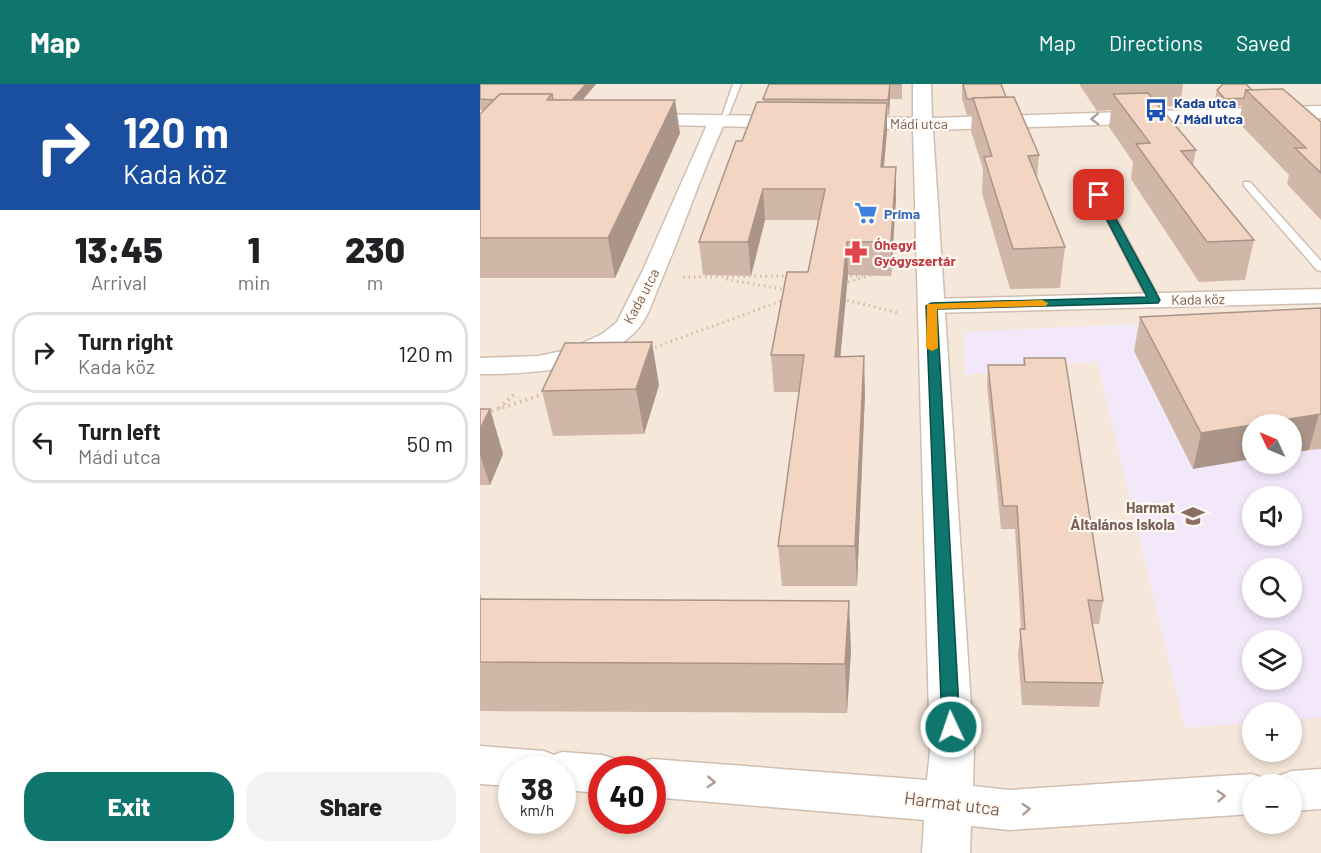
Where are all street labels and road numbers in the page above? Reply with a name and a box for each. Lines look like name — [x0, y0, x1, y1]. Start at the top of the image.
street label: Mádi utca — [890, 115, 948, 132]
street label: Kada utca — [619, 265, 663, 327]
street label: Kada köz — [1171, 290, 1225, 308]
street label: Harmat utca — [903, 786, 1001, 820]

